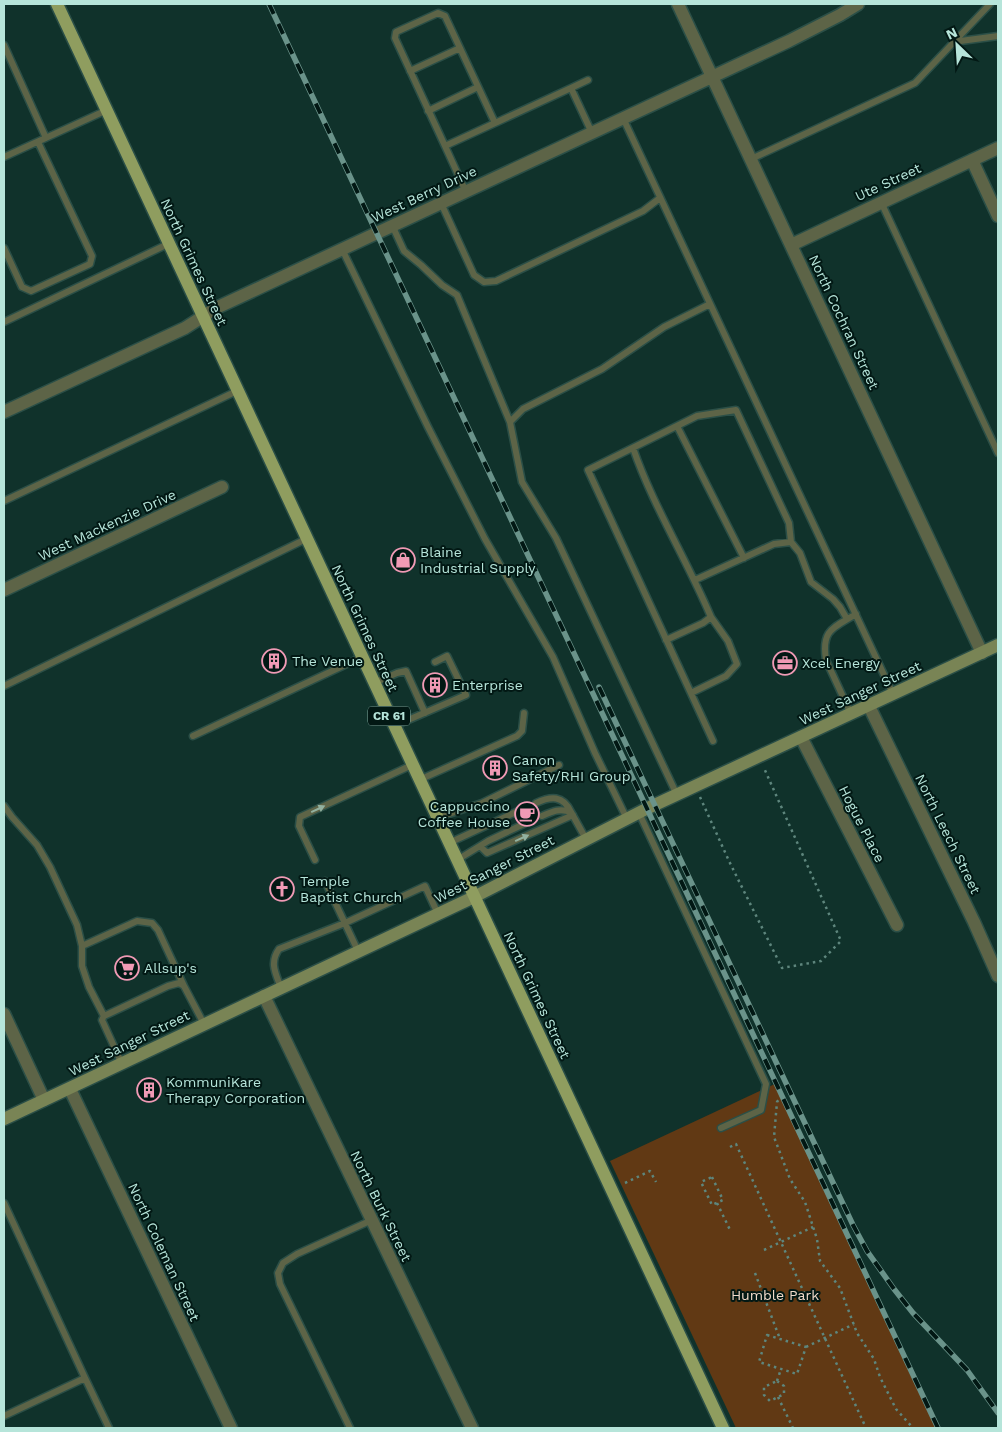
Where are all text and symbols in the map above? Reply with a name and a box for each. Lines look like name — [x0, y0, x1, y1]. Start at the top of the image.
north arrow — [932, 20, 982, 70]
text: N — [943, 24, 960, 43]
street label: Ute Street — [853, 160, 924, 204]
street label: West Berry Drive — [369, 163, 479, 225]
street label: North Grimes Street — [157, 196, 231, 328]
street label: North Cochran Street — [806, 252, 882, 392]
street label: West Mackenzie Drive — [36, 486, 178, 564]
place label: Blaine Industrial Supply — [420, 544, 536, 576]
shop icon: Blaine Industrial Supply — [390, 547, 416, 573]
street label: North Grimes Street — [328, 562, 402, 694]
building icon: The Venue — [261, 648, 287, 674]
office icon: Xcel Energy — [772, 650, 798, 676]
place label: The Venue — [292, 653, 363, 669]
place label: Xcel Energy — [802, 655, 881, 671]
street label: West Sanger Street — [797, 658, 923, 728]
building icon: Enterprise — [422, 672, 448, 698]
place label: Enterprise — [452, 677, 523, 693]
road number: CR 61 — [368, 706, 410, 726]
place label: Canon Safety/RHI Group — [512, 752, 630, 784]
building icon: Canon Safety/RHI Group — [482, 755, 508, 781]
street label: North Leech Street — [912, 772, 984, 896]
street label: Hogue Place — [836, 783, 888, 865]
place label: Cappuccino Coffee House — [418, 798, 510, 830]
cafe icon: Cappuccino Coffee House — [514, 801, 540, 827]
one-way arrow — [311, 804, 325, 812]
street label: West Sanger Street — [431, 832, 557, 906]
one-way arrow — [515, 833, 529, 841]
place label: Temple Baptist Church — [300, 873, 402, 905]
church icon: Temple Baptist Church — [269, 876, 295, 902]
street label: North Grimes Street — [500, 929, 574, 1061]
supermarket icon: Allsup's — [114, 955, 140, 981]
place label: Allsup's — [144, 960, 197, 976]
street label: West Sanger Street — [66, 1007, 192, 1079]
place label: KommuniKare Therapy Corporation — [166, 1074, 305, 1106]
building icon: KommuniKare Therapy Corporation — [136, 1077, 162, 1103]
street label: North Burk Street — [347, 1148, 415, 1264]
street label: North Coleman Street — [125, 1180, 203, 1324]
park label: Humble Park — [731, 1287, 819, 1303]

